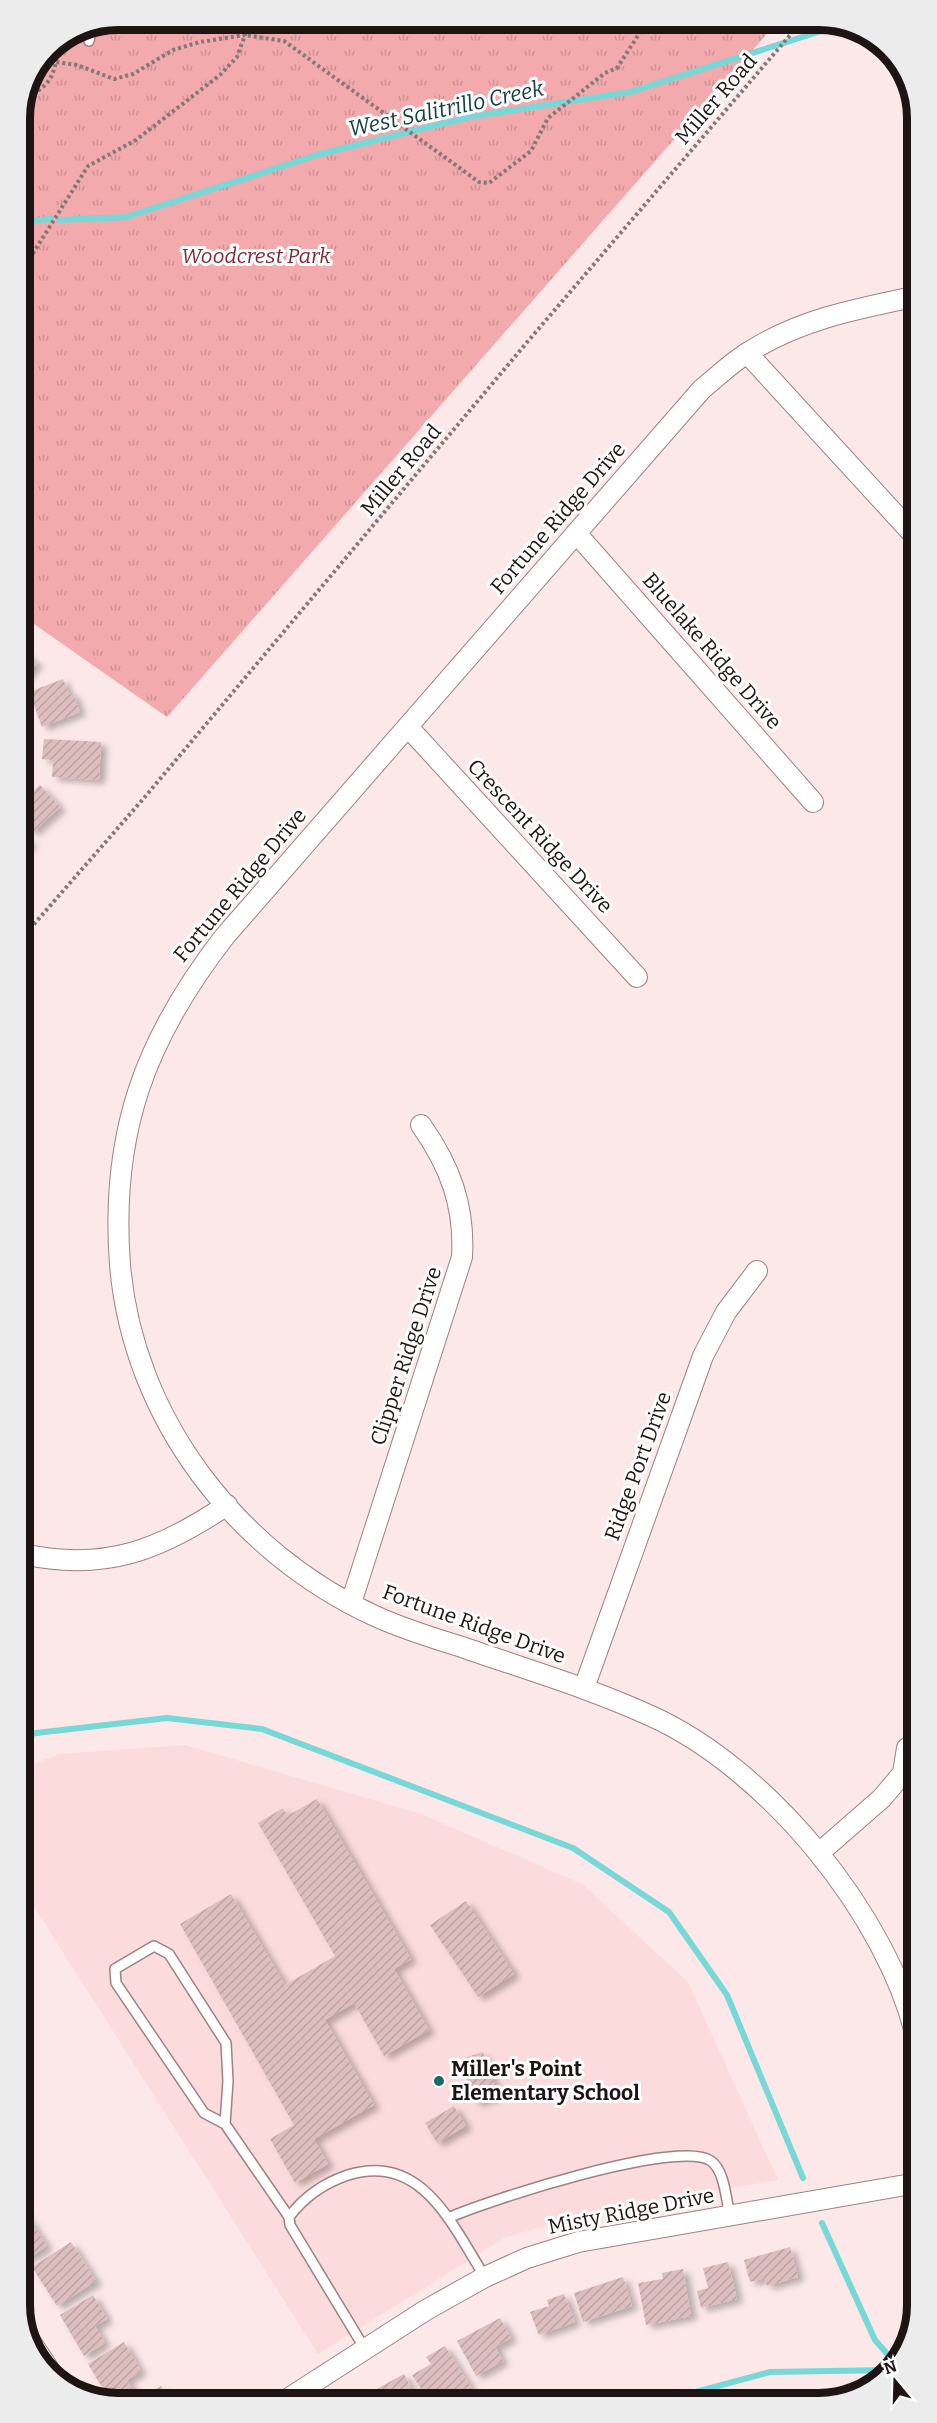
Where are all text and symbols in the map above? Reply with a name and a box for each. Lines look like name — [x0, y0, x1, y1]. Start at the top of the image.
street label: Miller Road — [670, 48, 762, 150]
water label: West Salitrillo Creek — [346, 74, 547, 142]
park label: Woodcrest Park — [181, 243, 331, 269]
street label: Miller Road — [355, 419, 447, 521]
street label: Fortune Ridge Drive — [485, 437, 631, 599]
street label: Bluelake Ridge Drive — [637, 567, 787, 735]
street label: Crescent Ridge Drive — [462, 753, 618, 919]
street label: Fortune Ridge Drive — [168, 803, 312, 967]
street label: Clipper Ridge Drive — [365, 1263, 447, 1449]
street label: Ridge Port Drive — [599, 1388, 677, 1544]
street label: Fortune Ridge Drive — [379, 1579, 569, 1669]
place label: Miller's Point Elementary School — [451, 2056, 640, 2106]
marker: Miller's Point Elementary School — [432, 2074, 446, 2088]
street label: Misty Ridge Drive — [546, 2182, 716, 2240]
north arrow — [865, 2351, 925, 2411]
text: N — [881, 2356, 899, 2378]

